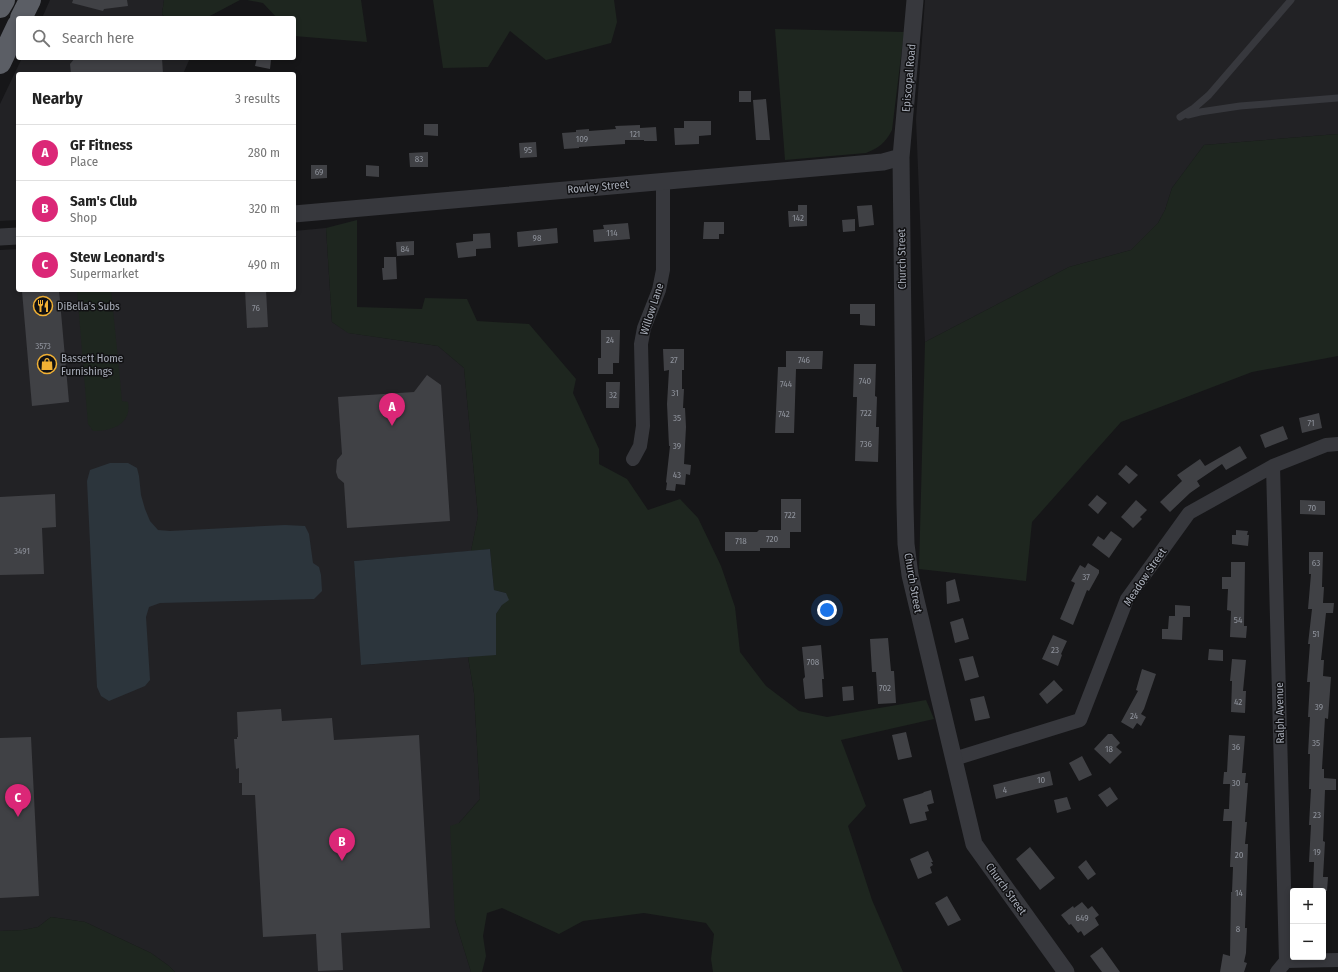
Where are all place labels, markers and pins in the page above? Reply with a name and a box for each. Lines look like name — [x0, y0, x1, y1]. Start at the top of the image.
restaurant icon: DiBella's Subs — [32, 295, 54, 317]
place label: DiBella's Subs — [57, 300, 120, 313]
place label: Bassett Home Furnishings — [61, 352, 123, 378]
shop icon: Bassett Home Furnishings — [36, 353, 58, 375]
pin: A — [379, 393, 405, 426]
pin: C — [5, 784, 31, 817]
pin: B — [329, 828, 355, 861]

